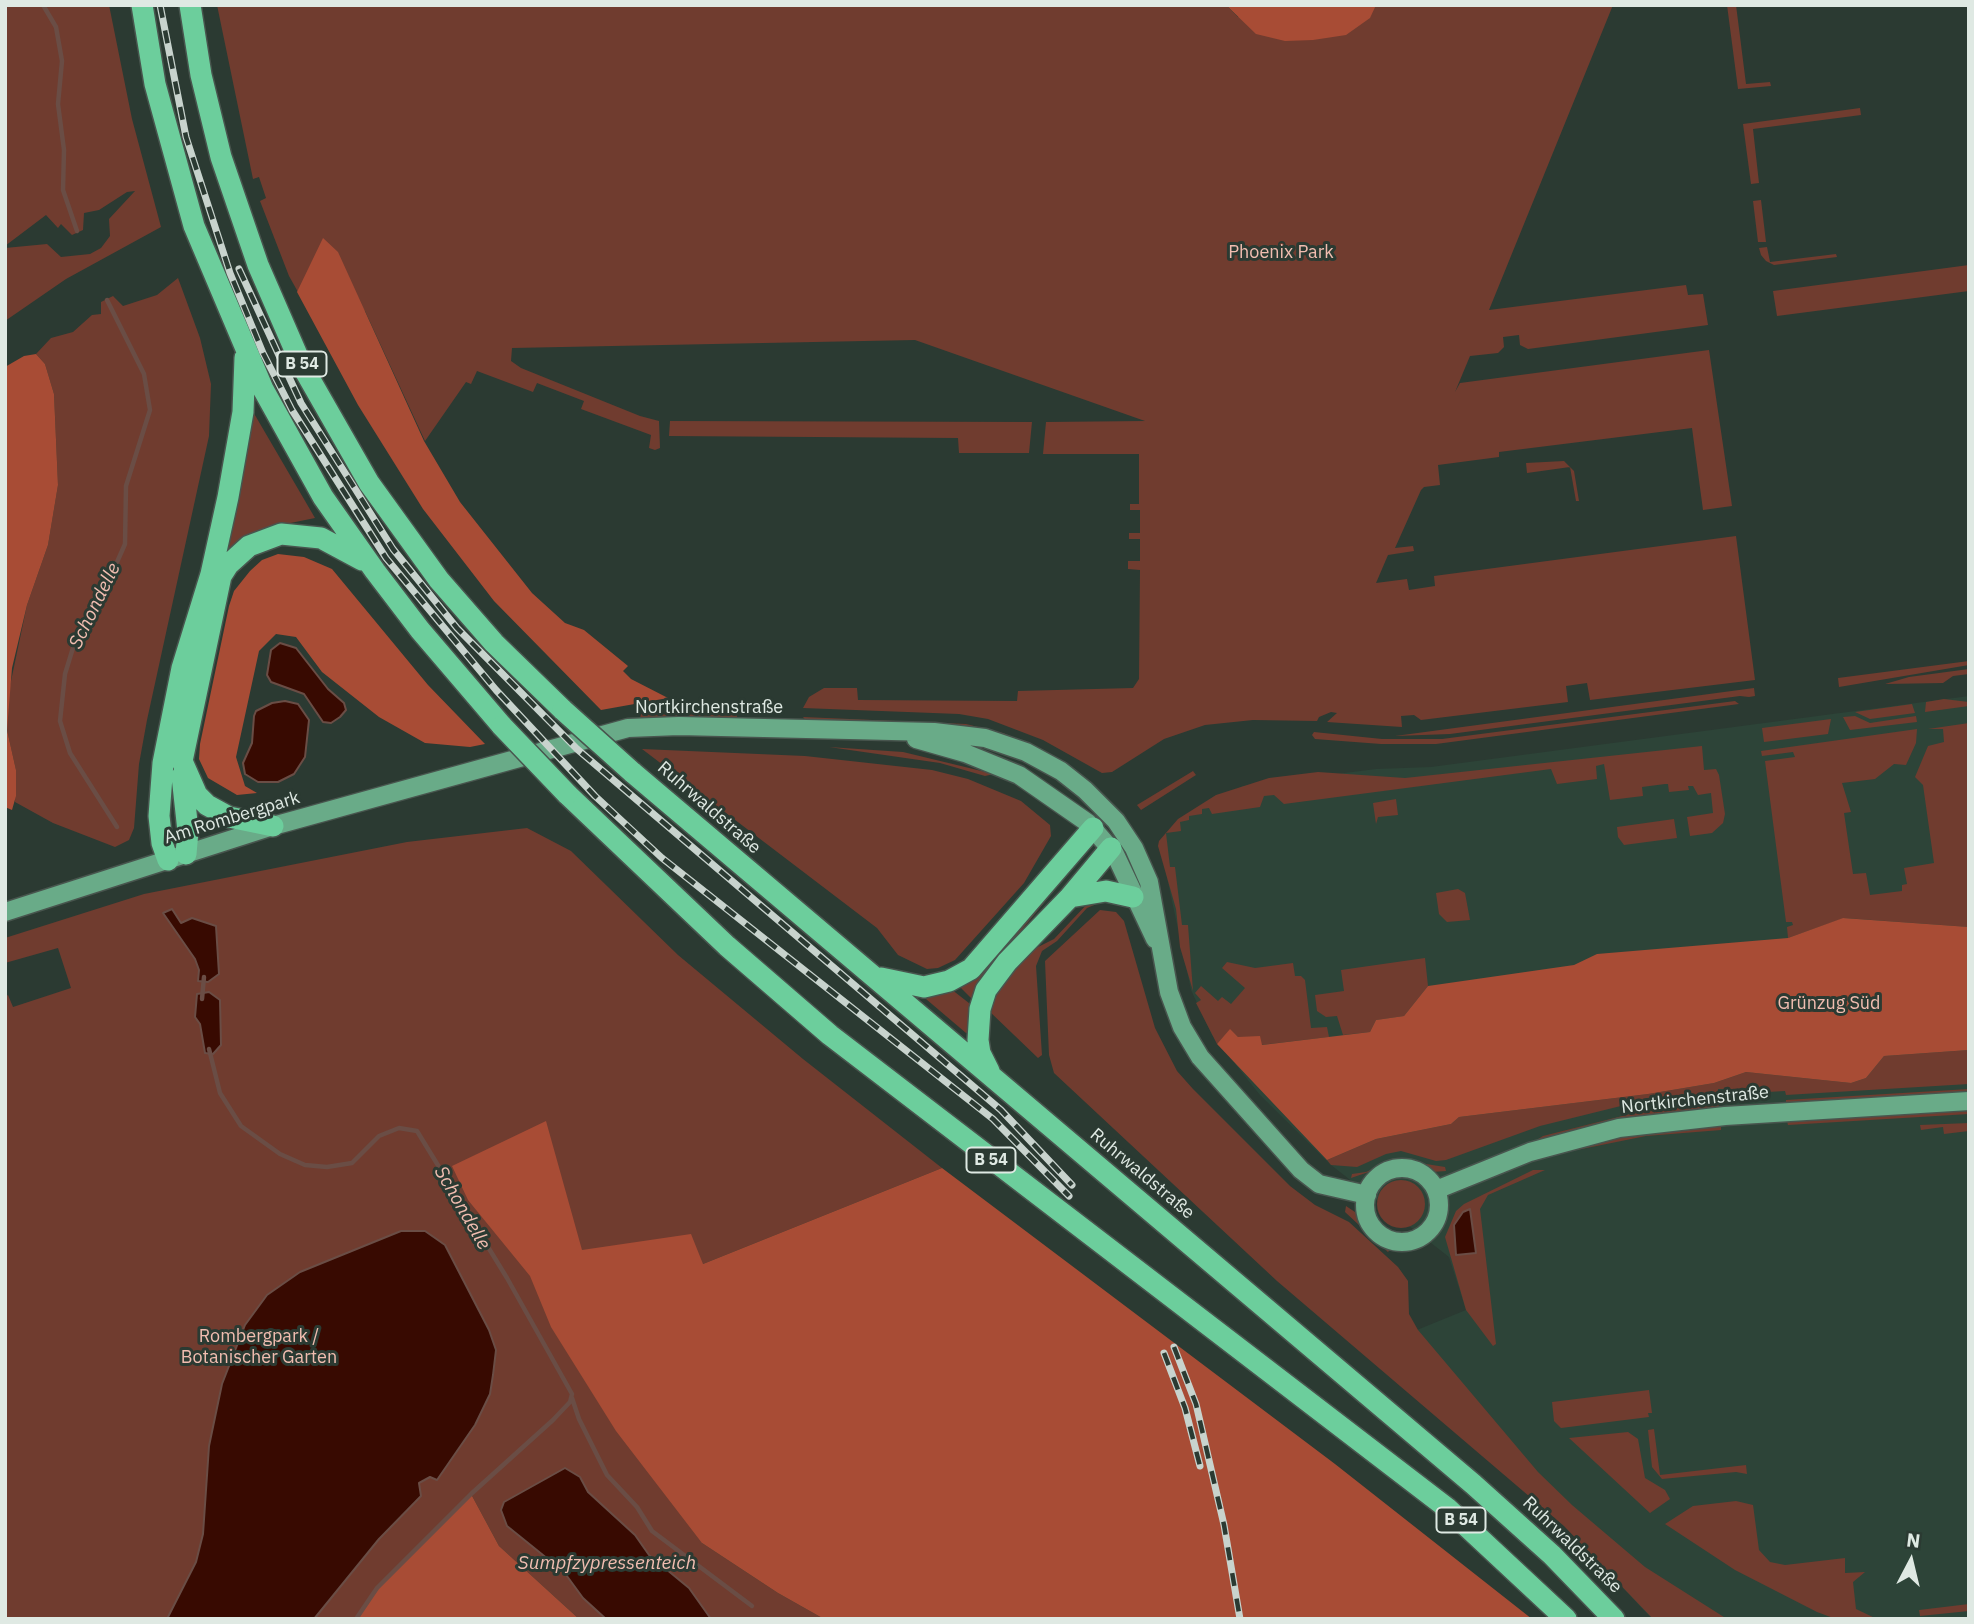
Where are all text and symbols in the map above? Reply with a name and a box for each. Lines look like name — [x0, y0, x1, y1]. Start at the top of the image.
park label: Phoenix Park — [1228, 242, 1334, 264]
road number: B 54 — [278, 352, 326, 376]
water label: Schondelle — [64, 559, 126, 653]
street label: Nortkirchenstraße — [635, 697, 783, 719]
street label: Ruhrwaldstraße — [653, 757, 765, 859]
street label: Am Rombergpark — [162, 787, 302, 849]
park label: Grünzug Süd — [1777, 993, 1881, 1015]
street label: Nortkirchenstraße — [1620, 1082, 1770, 1118]
street label: Ruhrwaldstraße — [1085, 1124, 1199, 1224]
road number: B 54 — [967, 1148, 1016, 1172]
water label: Schondelle — [429, 1162, 495, 1254]
park label: Rombergpark / Botanischer Garten — [181, 1326, 337, 1368]
street label: Ruhrwaldstraße — [1518, 1492, 1626, 1598]
road number: B 54 — [1436, 1508, 1486, 1532]
north arrow — [1876, 1526, 1946, 1596]
text: N — [1905, 1527, 1922, 1553]
water label: Sumpfzypressenteich — [518, 1553, 696, 1575]

